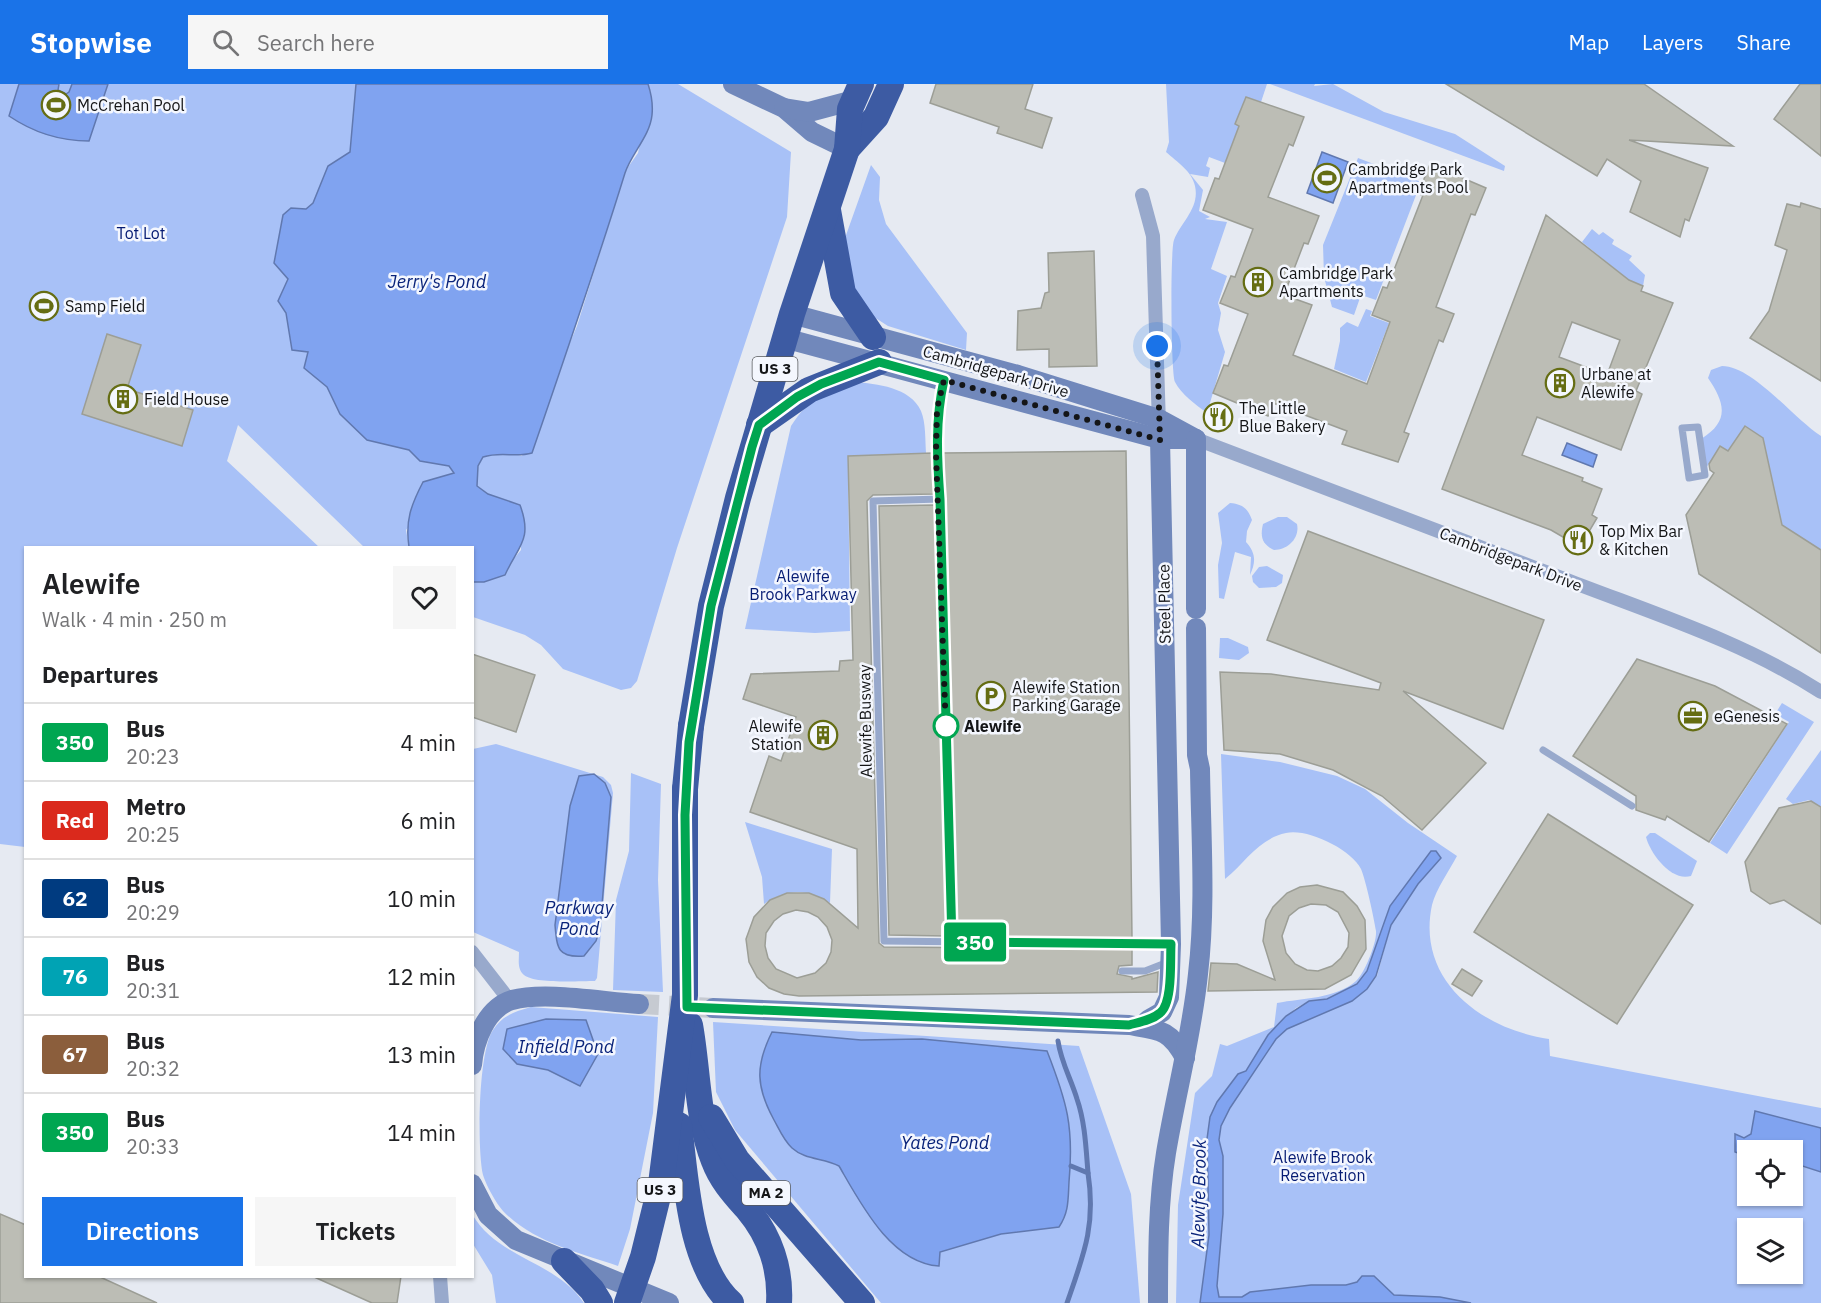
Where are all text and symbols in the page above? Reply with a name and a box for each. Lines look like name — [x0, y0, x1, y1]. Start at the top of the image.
search box — [188, 15, 608, 69]
text: Stopwise — [30, 24, 152, 61]
icon: search — [209, 26, 242, 59]
text: Search here — [257, 28, 375, 57]
text: Map — [1569, 28, 1609, 56]
text: Layers — [1642, 28, 1704, 56]
text: Share — [1737, 28, 1791, 56]
sports icon: McCrehan Pool — [40, 89, 72, 121]
place label: McCrehan Pool — [77, 95, 185, 115]
place label: Cambridge Park Apartments Pool — [1348, 159, 1468, 197]
sports icon: Cambridge Park Apartments Pool — [1311, 162, 1343, 194]
park label: Tot Lot — [117, 223, 165, 243]
place label: Cambridge Park Apartments — [1279, 263, 1394, 301]
building icon: Cambridge Park Apartments — [1242, 266, 1274, 298]
water label: Jerry's Pond — [388, 270, 487, 293]
sports icon: Samp Field — [28, 290, 60, 322]
place label: Samp Field — [65, 296, 145, 316]
your location — [1142, 331, 1172, 361]
street label: Cambridgepark Drive — [921, 341, 1072, 401]
road number: US 3 — [752, 357, 798, 381]
place label: Urbane at Alewife — [1581, 364, 1651, 402]
building icon: Urbane at Alewife — [1544, 367, 1576, 399]
building icon: Field House — [107, 383, 139, 415]
place label: Field House — [144, 389, 229, 409]
place label: The Little Blue Bakery — [1239, 398, 1325, 436]
restaurant icon: The Little Blue Bakery — [1202, 401, 1234, 433]
place label: Top Mix Bar & Kitchen — [1599, 521, 1683, 559]
street label: Cambridgepark Drive — [1437, 523, 1585, 595]
restaurant icon: Top Mix Bar & Kitchen — [1562, 524, 1594, 556]
street label: Steel Place — [1153, 564, 1175, 644]
text: Alewife — [42, 565, 140, 602]
button: heart — [393, 566, 456, 629]
park label: Alewife Brook Parkway — [749, 566, 857, 604]
text: Walk · 4 min · 250 m — [42, 606, 227, 633]
text: Departures — [42, 660, 158, 689]
street label: Alewife Busway — [854, 664, 876, 778]
place label: Alewife Station Parking Garage — [1012, 677, 1121, 715]
parking icon: Alewife Station Parking Garage — [975, 680, 1007, 712]
office icon: eGenesis — [1677, 700, 1709, 732]
place label: eGenesis — [1714, 706, 1780, 726]
marker: Alewife — [933, 713, 959, 739]
text: Bus — [126, 714, 165, 743]
place label: Alewife Station — [748, 716, 802, 754]
place label: Alewife — [964, 716, 1021, 736]
building icon: Alewife Station — [807, 719, 839, 751]
text: 350 — [56, 728, 94, 756]
text: 4 min — [400, 728, 456, 757]
text: 20:23 — [126, 743, 180, 770]
text: Metro — [126, 792, 186, 821]
text: Red — [56, 806, 94, 834]
text: 6 min — [400, 806, 456, 835]
text: 20:25 — [126, 821, 180, 848]
text: Bus — [126, 870, 165, 899]
text: 62 — [62, 884, 88, 912]
text: 10 min — [387, 884, 456, 913]
water label: Parkway Pond — [545, 896, 615, 940]
text: 20:29 — [126, 899, 180, 926]
line badge: 350 — [940, 922, 1010, 962]
text: 350 — [956, 928, 994, 956]
text: Bus — [126, 948, 165, 977]
text: 76 — [62, 962, 88, 990]
text: 12 min — [387, 962, 456, 991]
text: 20:31 — [126, 977, 180, 1004]
text: Bus — [126, 1026, 165, 1055]
water label: Infield Pond — [518, 1035, 615, 1058]
text: 67 — [62, 1040, 88, 1068]
text: 13 min — [387, 1040, 456, 1069]
text: 20:32 — [126, 1055, 180, 1082]
text: Bus — [126, 1104, 165, 1133]
text: 350 — [56, 1118, 94, 1146]
text: 14 min — [387, 1118, 456, 1147]
water label: Yates Pond — [901, 1131, 990, 1154]
text: 20:33 — [126, 1133, 180, 1160]
water label: Alewife Brook — [1186, 1139, 1211, 1250]
map controls — [1737, 1140, 1803, 1284]
button: locate — [1737, 1140, 1803, 1206]
park label: Alewife Brook Reservation — [1273, 1147, 1374, 1185]
road number: US 3 — [638, 1178, 682, 1202]
road number: MA 2 — [742, 1181, 790, 1205]
button: Directions — [42, 1197, 243, 1266]
button: Tickets — [255, 1197, 456, 1266]
button: layers — [1737, 1218, 1803, 1284]

